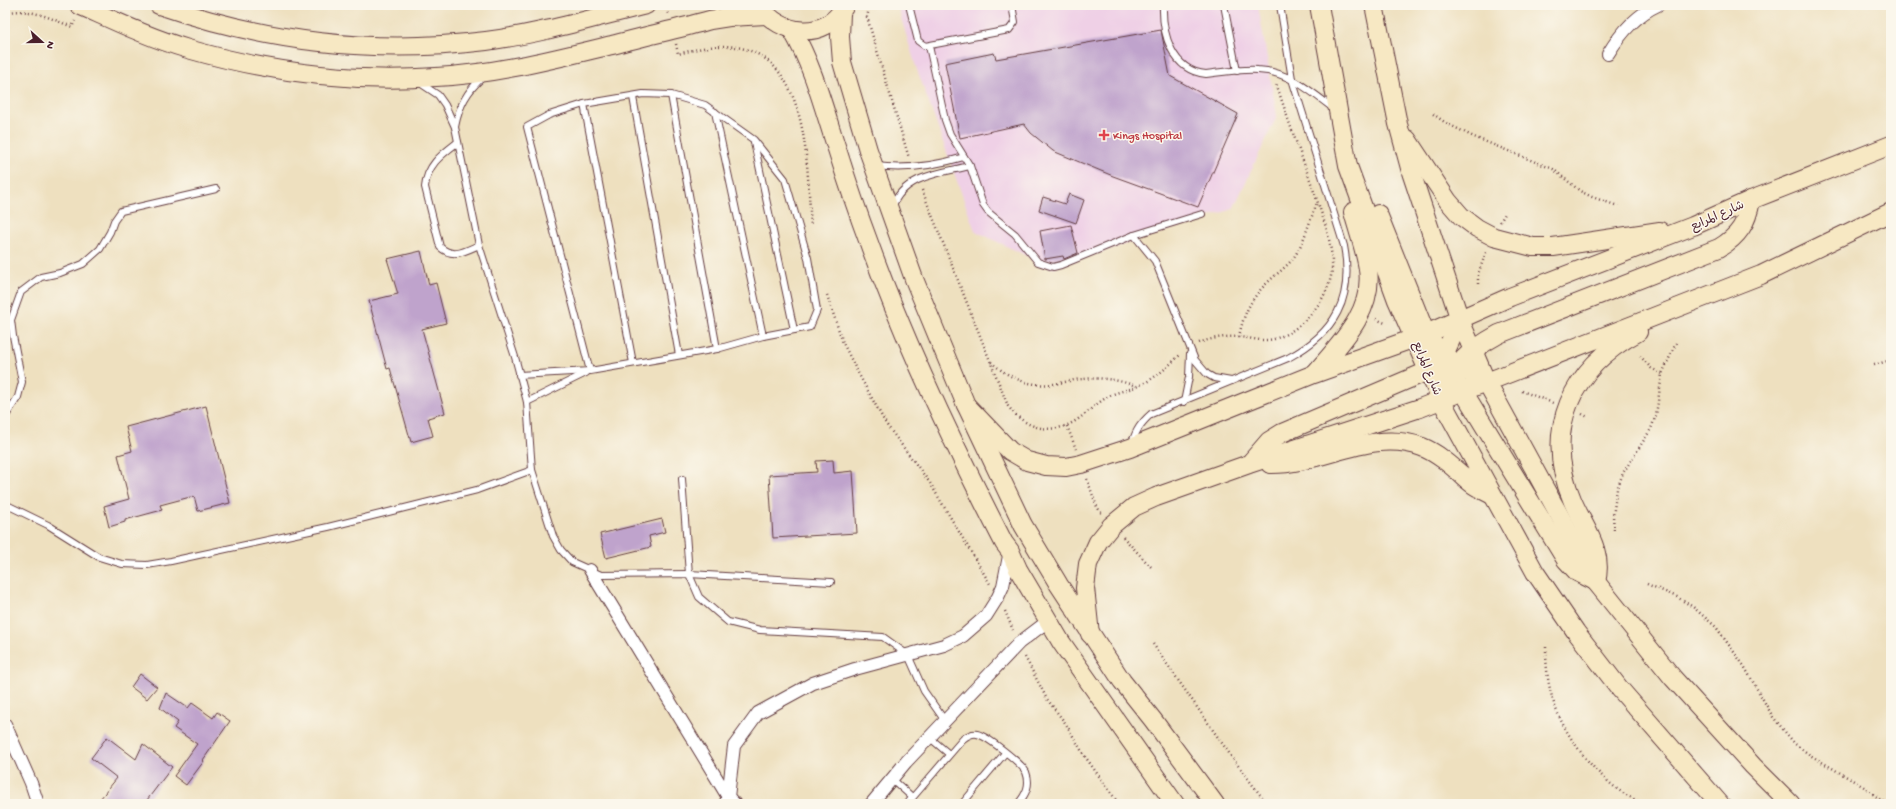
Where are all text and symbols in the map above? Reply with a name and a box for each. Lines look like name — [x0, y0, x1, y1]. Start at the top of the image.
north arrow — [22, 22, 62, 62]
text: N — [43, 39, 56, 50]
marker: Kings Hospital — [1098, 129, 1110, 141]
place label: Kings Hospital — [1113, 130, 1183, 144]
street label: شارع المرابع — [1689, 199, 1747, 235]
street label: شارع المرابع — [1409, 340, 1443, 398]

